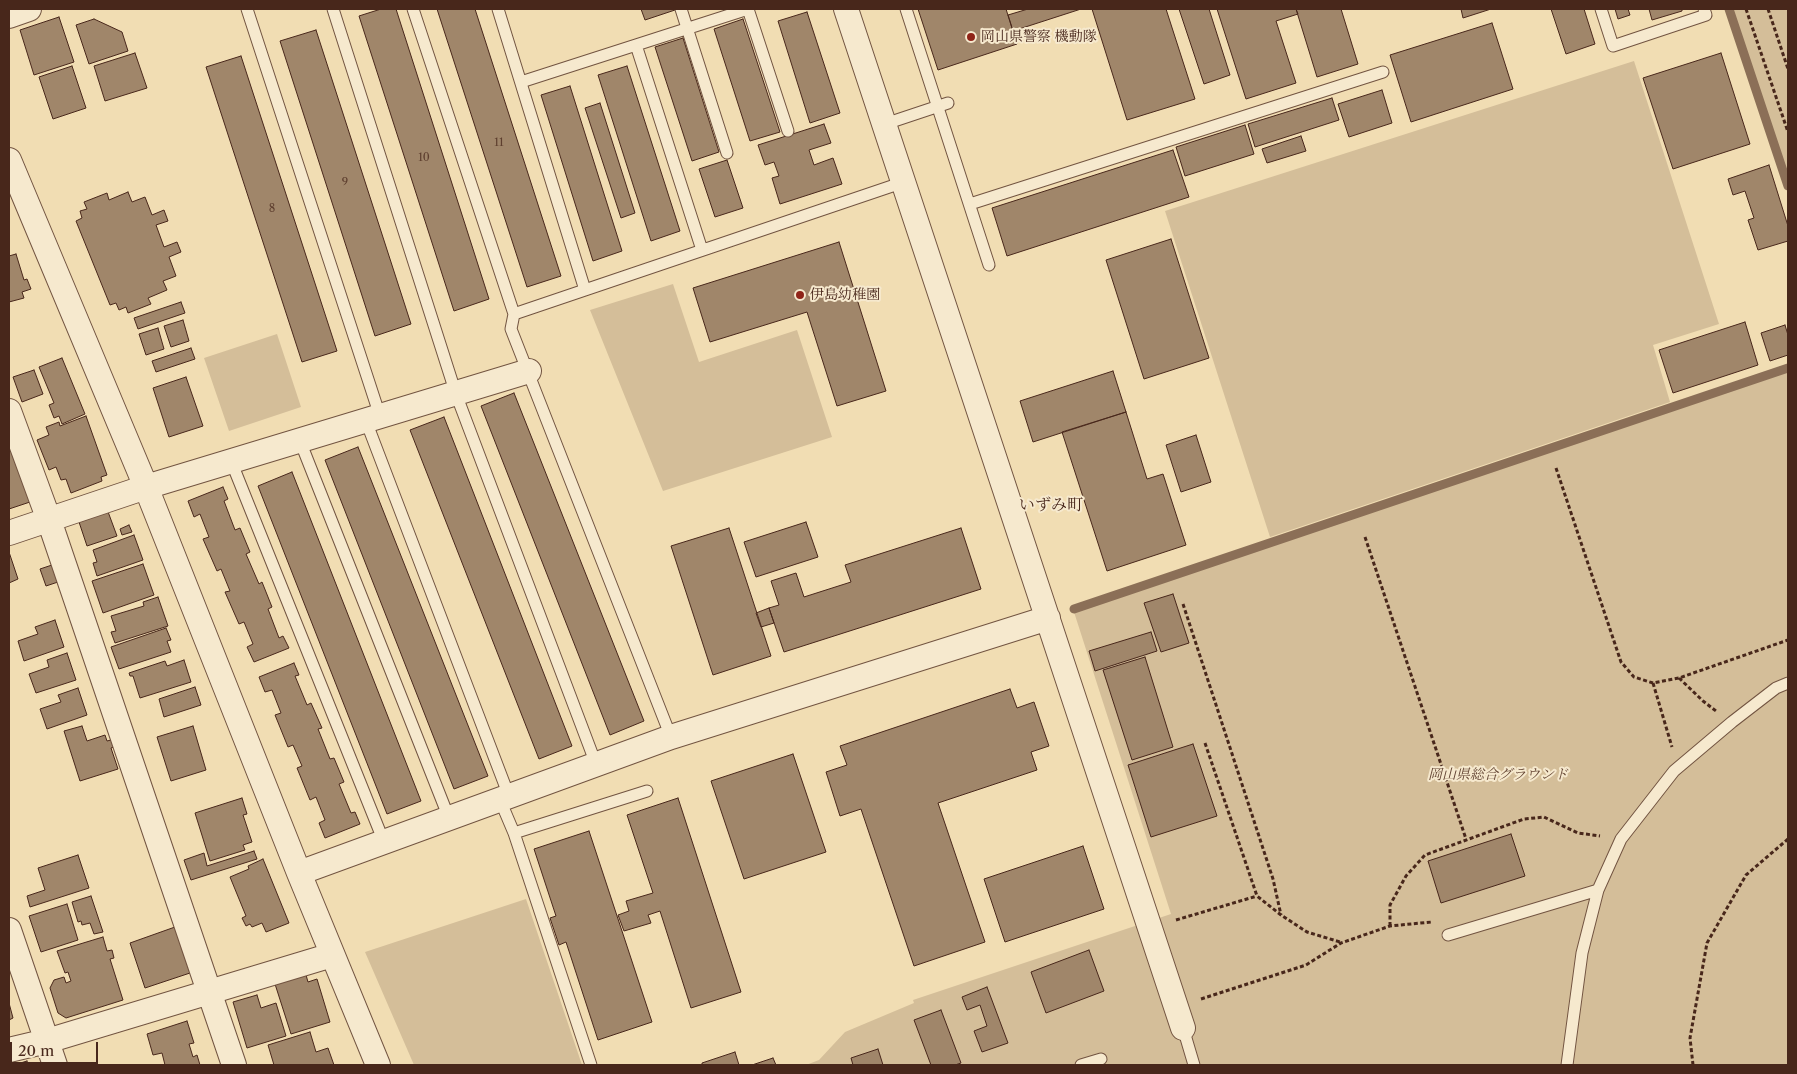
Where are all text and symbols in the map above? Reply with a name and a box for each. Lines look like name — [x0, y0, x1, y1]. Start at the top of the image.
place label: 岡山県警察 機動隊 — [981, 29, 1097, 45]
marker: 岡山県警察 機動隊 — [965, 31, 977, 43]
house number: 11 — [494, 136, 504, 150]
house number: 10 — [418, 151, 430, 165]
house number: 9 — [342, 176, 348, 190]
house number: 8 — [269, 202, 275, 216]
place label: 伊島幼稚園 — [810, 287, 880, 303]
marker: 伊島幼稚園 — [794, 289, 806, 301]
district label: いずみ町 — [1019, 495, 1083, 515]
park label: 岡山県総合グラウンド — [1428, 767, 1568, 783]
scale bar — [12, 1032, 100, 1064]
text: 20 m — [18, 1041, 54, 1060]

